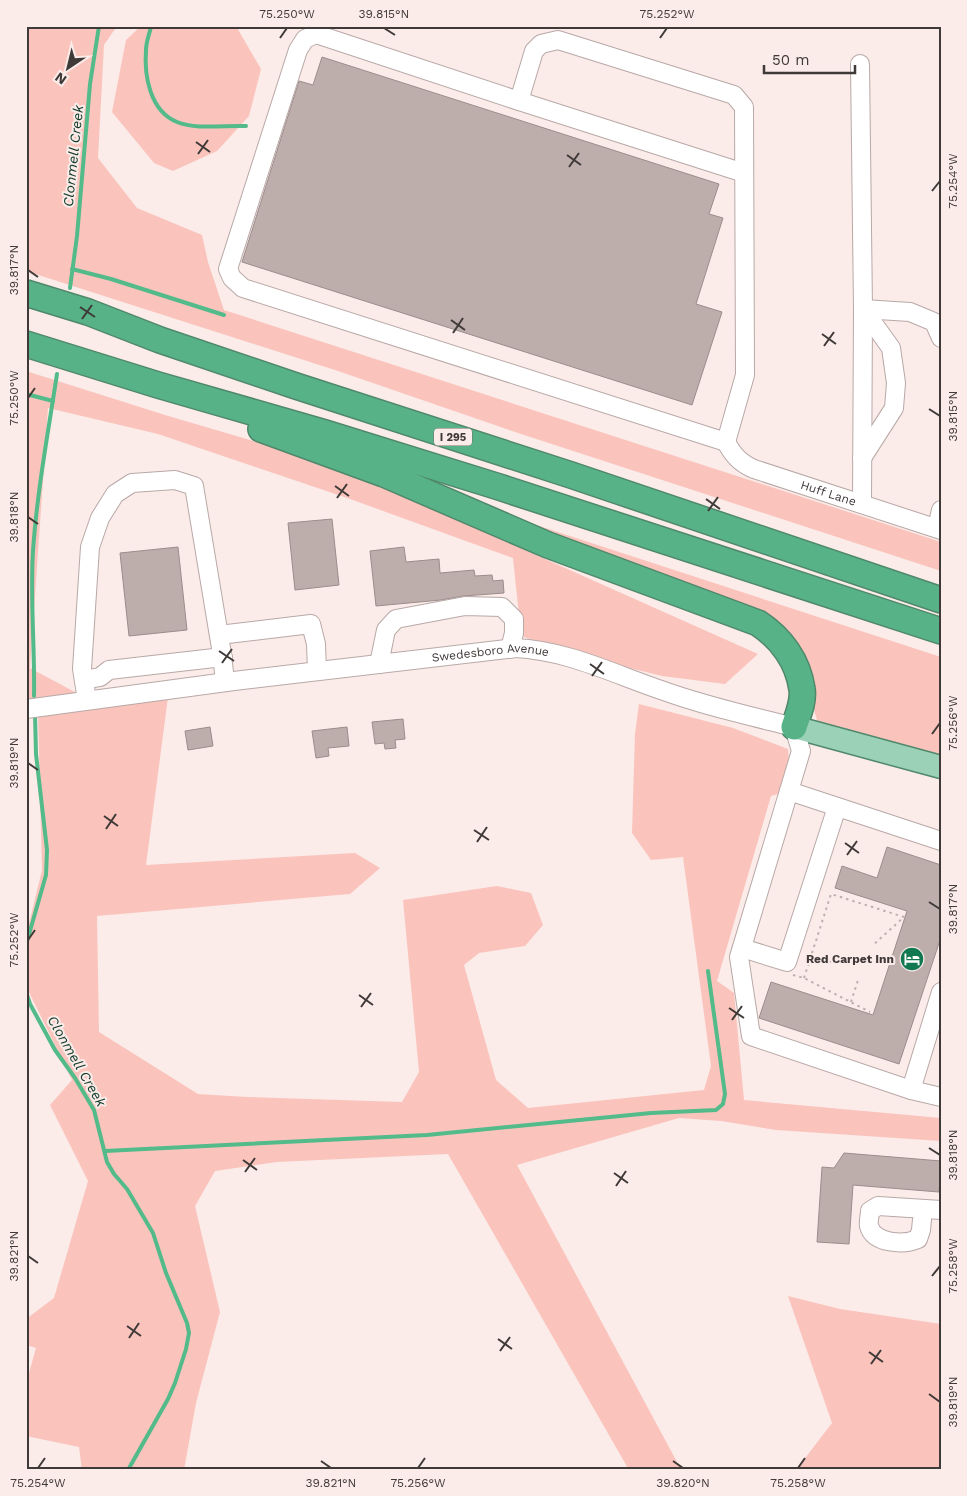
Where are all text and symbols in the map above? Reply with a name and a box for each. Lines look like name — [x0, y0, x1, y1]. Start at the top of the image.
text: 75.250°W — [259, 7, 315, 21]
text: 39.815°N — [359, 7, 409, 21]
text: 75.252°W — [640, 7, 695, 21]
north arrow — [42, 42, 92, 92]
scale bar — [764, 42, 856, 74]
text: 50 m — [772, 51, 809, 69]
text: N — [52, 69, 69, 88]
water label: Clonmell Creek — [60, 104, 86, 208]
text: 75.254°W — [946, 153, 960, 209]
text: 39.817°N — [7, 245, 21, 295]
text: 75.250°W — [7, 370, 21, 426]
text: 39.815°N — [946, 391, 960, 441]
road number: I 295 — [434, 428, 472, 446]
street label: Huff Lane — [799, 478, 858, 509]
text: 39.818°N — [7, 491, 21, 543]
street label: Swedesboro Avenue — [431, 641, 550, 665]
text: 75.256°W — [946, 695, 960, 751]
text: 39.819°N — [7, 737, 21, 789]
text: 39.817°N — [946, 884, 960, 934]
text: 75.252°W — [7, 912, 21, 967]
hotel icon: Red Carpet Inn — [899, 946, 925, 972]
place label: Red Carpet Inn — [806, 952, 894, 966]
water label: Clonmell Creek — [45, 1013, 110, 1110]
text: 39.818°N — [946, 1129, 960, 1181]
text: 39.821°N — [7, 1231, 21, 1281]
text: 75.258°W — [946, 1238, 960, 1294]
text: 39.819°N — [946, 1376, 960, 1428]
text: 75.254°W — [10, 1476, 66, 1490]
text: 39.821°N — [306, 1476, 356, 1490]
text: 75.256°W — [390, 1476, 446, 1490]
text: 39.820°N — [656, 1476, 710, 1490]
text: 75.258°W — [770, 1476, 826, 1490]

